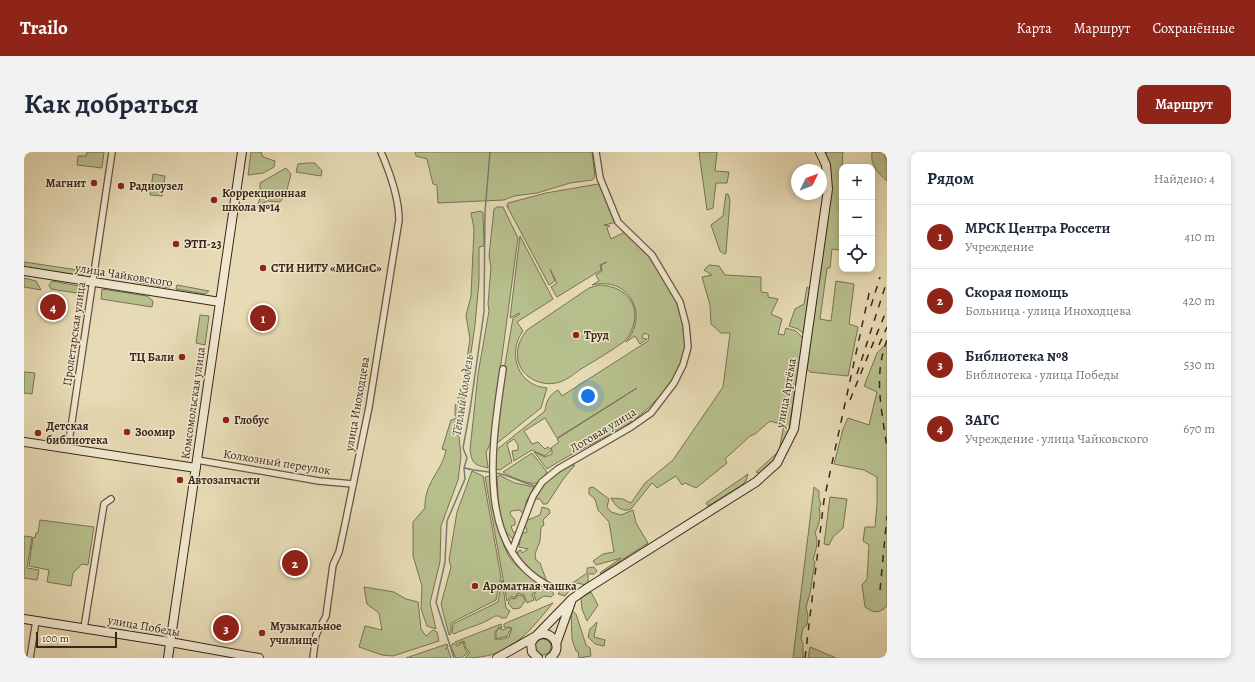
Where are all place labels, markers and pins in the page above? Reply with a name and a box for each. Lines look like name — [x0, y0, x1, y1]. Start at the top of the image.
place label: Магнит — [45, 175, 87, 191]
marker: Магнит — [89, 178, 99, 188]
place label: Радиоузел — [129, 178, 183, 194]
marker: Радиоузел — [116, 181, 126, 191]
place label: Коррекционная школа №14 — [222, 185, 306, 215]
marker: Коррекционная школа №14 — [209, 195, 219, 205]
place label: ЭТП-23 — [184, 236, 222, 252]
marker: ЭТП-23 — [171, 239, 181, 249]
place label: СТИ НИТУ «МИСиС» — [271, 260, 382, 276]
marker: СТИ НИТУ «МИСиС» — [258, 263, 268, 273]
pin: 4 — [40, 292, 66, 322]
pin: 1 — [250, 303, 276, 333]
place label: Труд — [584, 327, 609, 343]
marker: Труд — [571, 330, 581, 340]
place label: ТЦ Бали — [130, 349, 174, 365]
marker: ТЦ Бали — [177, 352, 187, 362]
place label: Глобус — [234, 412, 269, 428]
marker: Глобус — [221, 415, 231, 425]
place label: Детская библиотека — [46, 418, 108, 448]
place label: Зоомир — [135, 424, 176, 440]
marker: Зоомир — [122, 427, 132, 437]
marker: Детская библиотека — [33, 428, 43, 438]
place label: Автозапчасти — [187, 472, 260, 488]
marker: Автозапчасти — [175, 475, 185, 485]
pin: 2 — [282, 548, 308, 578]
place label: Ароматная чашка — [482, 578, 577, 594]
marker: Ароматная чашка — [470, 581, 480, 591]
pin: 3 — [213, 613, 239, 643]
place label: Музыкальное училище — [269, 618, 342, 648]
marker: Музыкальное училище — [257, 628, 267, 638]

